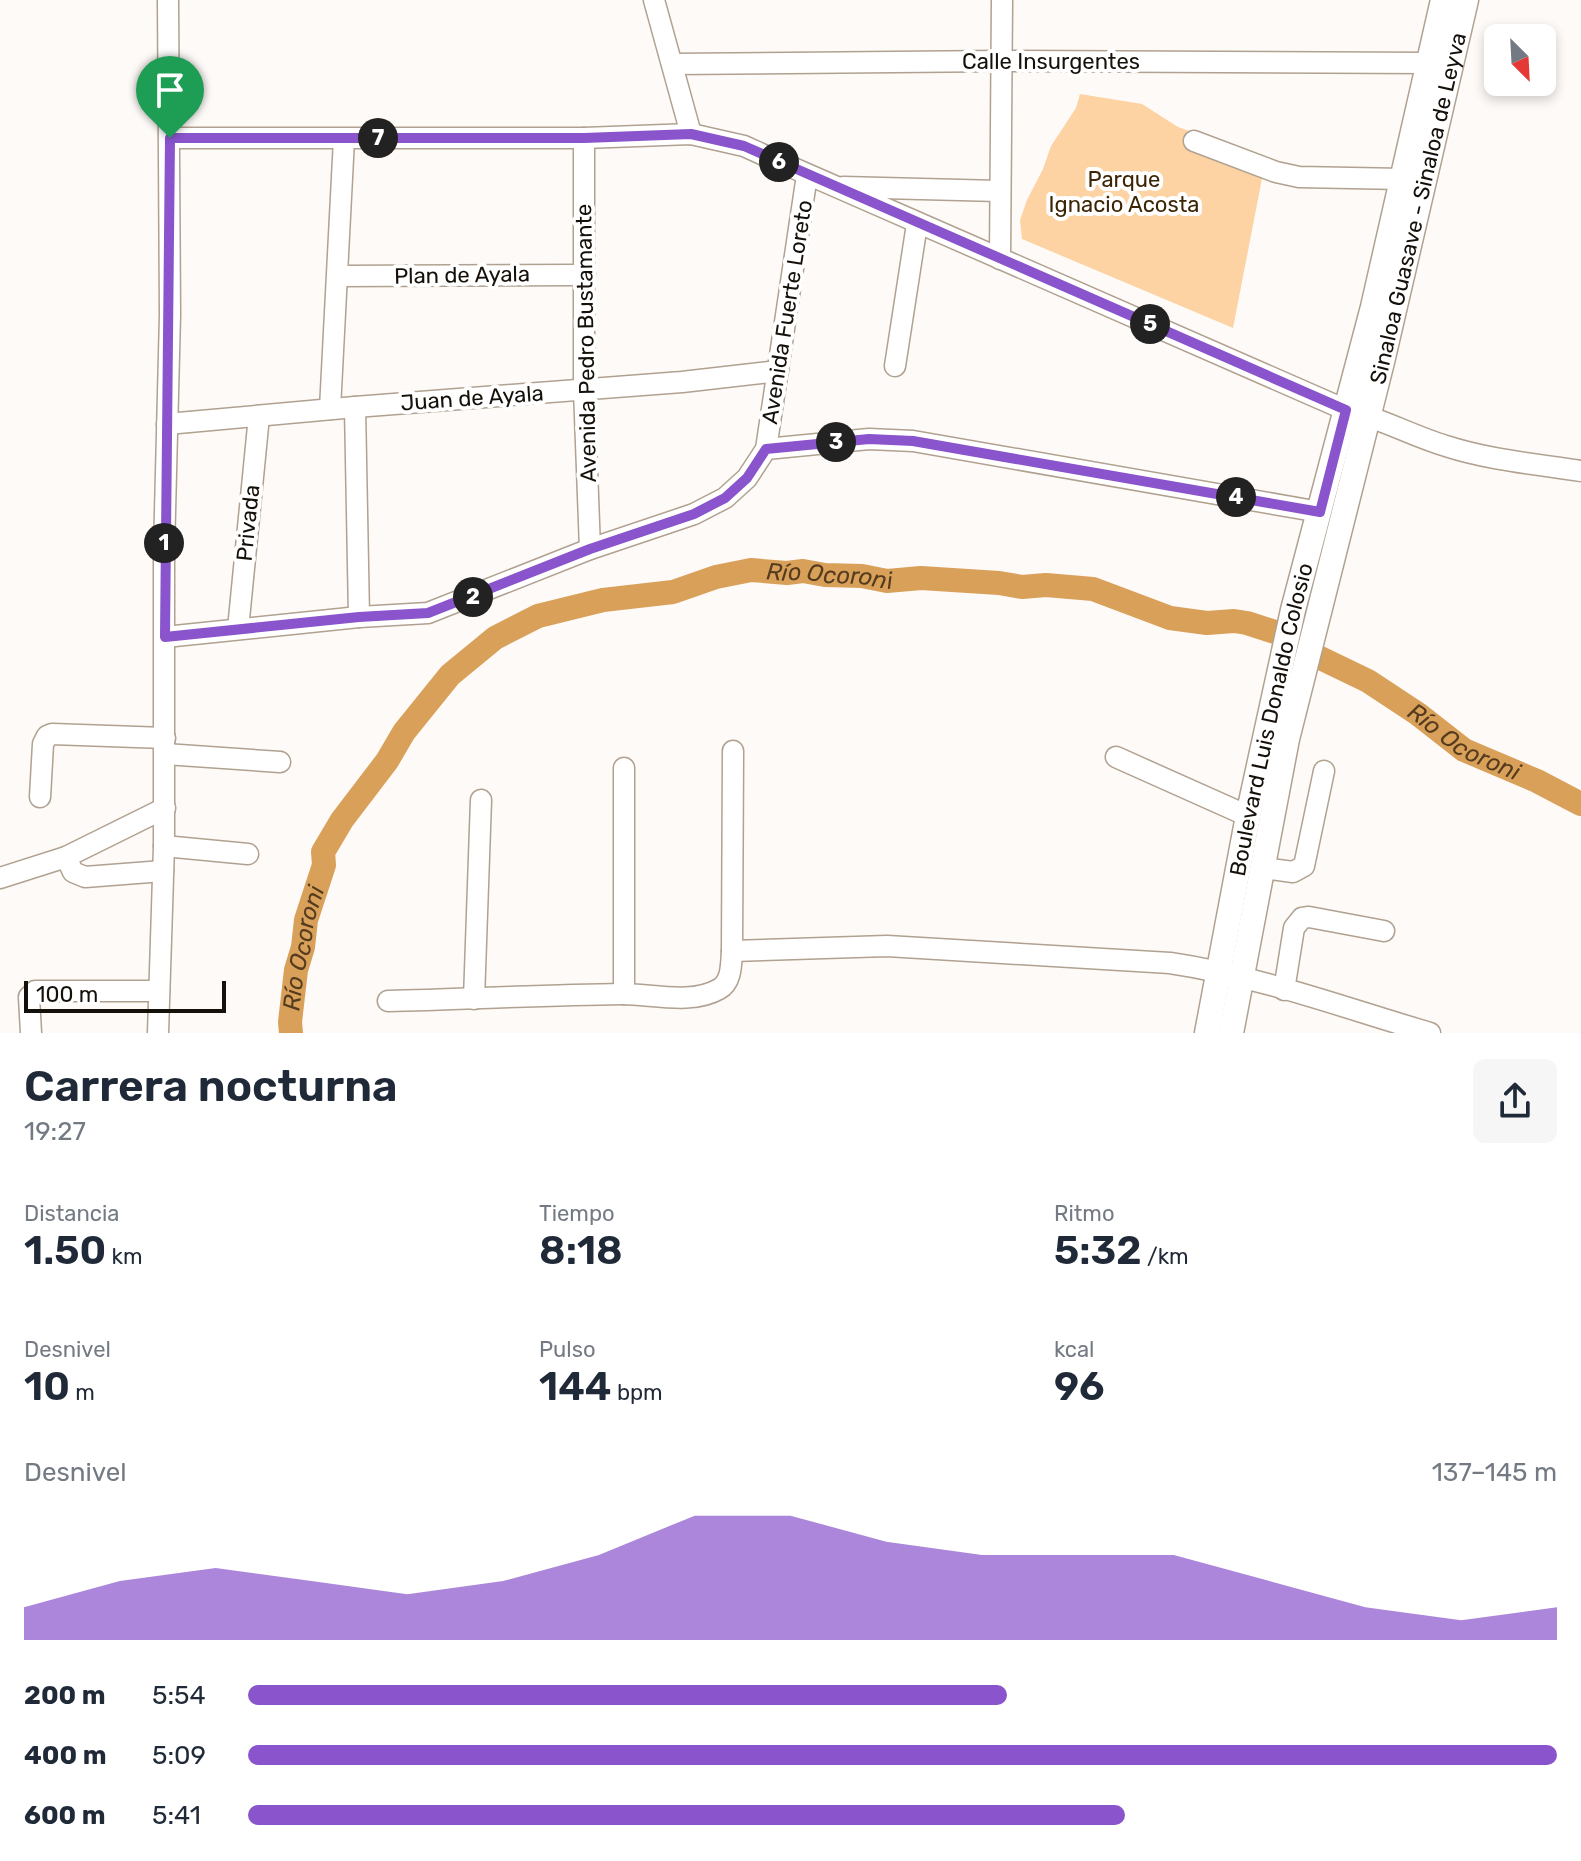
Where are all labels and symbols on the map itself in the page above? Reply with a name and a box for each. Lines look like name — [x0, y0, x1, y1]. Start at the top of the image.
north arrow — [1484, 24, 1556, 96]
street label: Sinaloa Guasave - Sinaloa de Leyva — [1363, 30, 1472, 387]
street label: Calle Insurgentes — [962, 48, 1140, 75]
pin — [136, 56, 204, 138]
pin: 7 — [358, 118, 398, 158]
pin: 6 — [759, 142, 799, 182]
park label: Parque Ignacio Acosta — [1049, 166, 1199, 218]
street label: Avenida Fuerte Loreto — [756, 198, 818, 426]
street label: Avenida Pedro Bustamante — [570, 203, 602, 483]
street label: Plan de Ayala — [394, 260, 530, 290]
pin: 5 — [1130, 304, 1170, 344]
street label: Juan de Ayala — [399, 380, 545, 416]
pin: 3 — [816, 422, 856, 462]
pin: 4 — [1216, 477, 1256, 517]
street label: Privada — [231, 483, 265, 563]
pin: 1 — [144, 523, 184, 563]
water label: Río Ocoroni — [765, 557, 895, 595]
street label: Boulevard Luis Donaldo Colosio — [1223, 560, 1318, 878]
pin: 2 — [453, 577, 493, 617]
water label: Río Ocoroni — [1402, 697, 1526, 787]
water label: Río Ocoroni — [277, 881, 331, 1013]
scale bar — [24, 977, 226, 1013]

